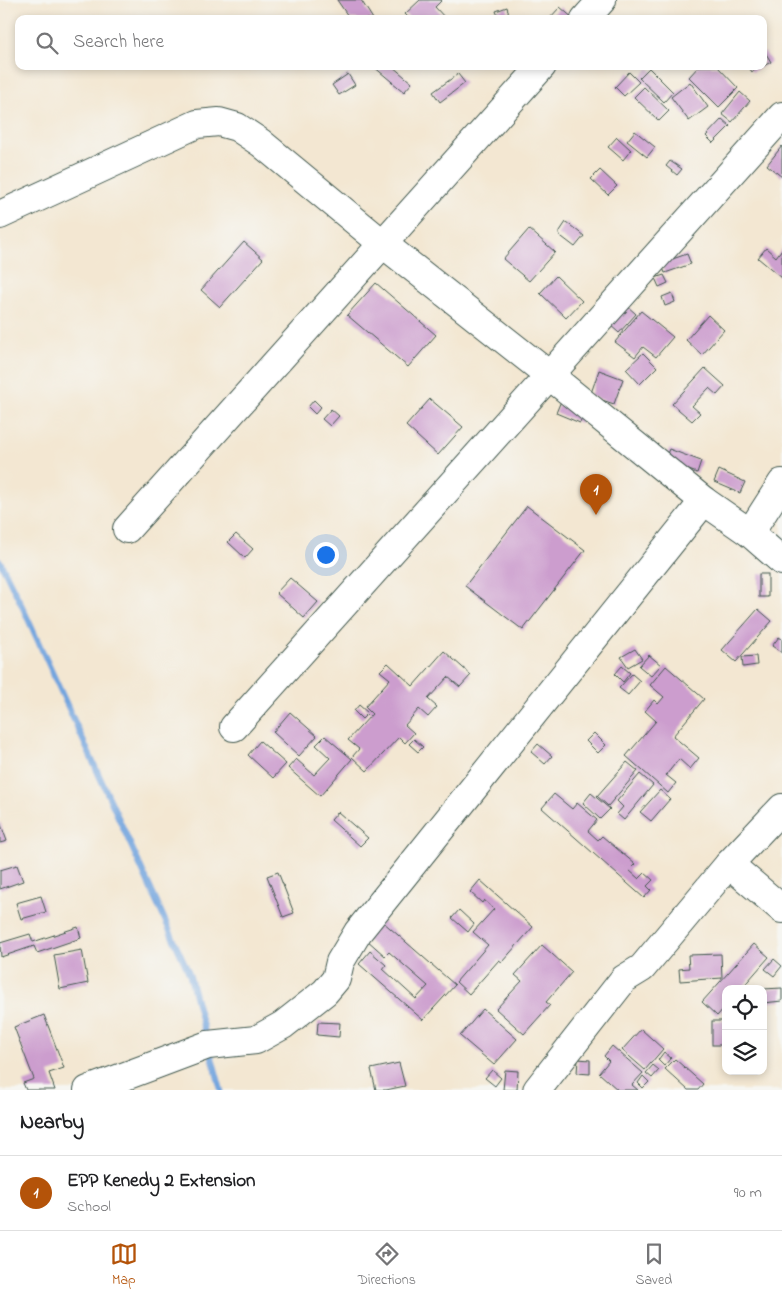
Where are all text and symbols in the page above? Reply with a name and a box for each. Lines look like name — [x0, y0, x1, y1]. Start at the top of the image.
search box — [15, 15, 767, 70]
icon: search — [33, 29, 61, 57]
text: Search here — [73, 29, 164, 56]
pin: 1 — [580, 474, 612, 515]
your location — [313, 542, 339, 568]
map controls — [722, 985, 767, 1075]
button: locate — [722, 985, 767, 1030]
button: layers — [722, 1030, 767, 1075]
text: Nearby — [20, 1108, 84, 1138]
text: EPP Kenedy 2 Extension — [67, 1168, 255, 1195]
text: 1 — [33, 1181, 39, 1205]
text: 90 m — [734, 1181, 762, 1205]
text: School — [67, 1195, 111, 1219]
tab: Map — [110, 1240, 138, 1291]
tab: Directions — [358, 1240, 416, 1291]
tab: Saved — [636, 1240, 672, 1291]

